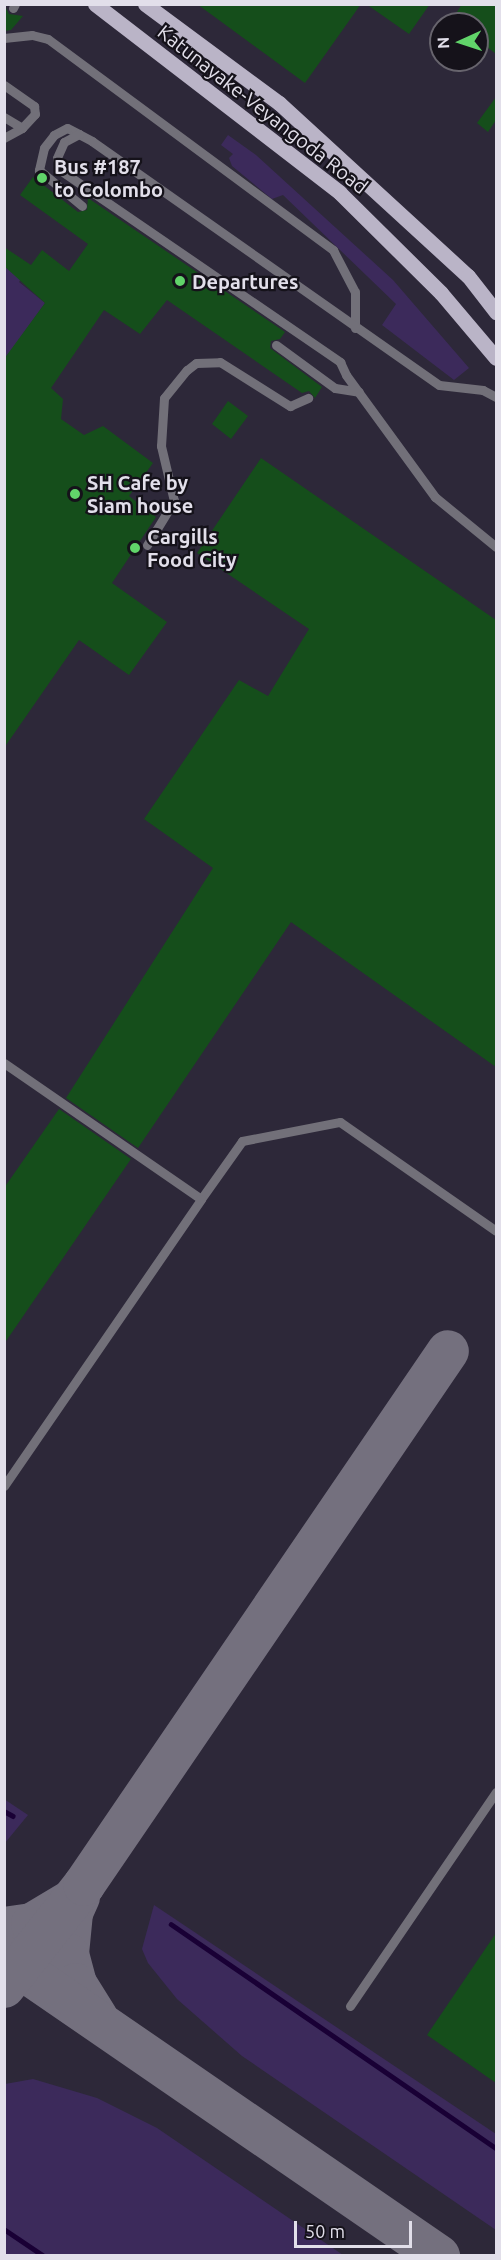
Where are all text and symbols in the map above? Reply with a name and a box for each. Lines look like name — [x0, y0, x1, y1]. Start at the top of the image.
north arrow — [429, 12, 489, 72]
street label: Katunayake-Veyangoda Road — [153, 20, 373, 198]
text: N — [434, 36, 452, 49]
place label: Bus #187 to Colombo — [54, 154, 163, 201]
marker: Bus #187 to Colombo — [35, 171, 49, 185]
place label: Departures — [192, 269, 299, 293]
marker: Departures — [173, 274, 187, 288]
place label: SH Cafe by Siam house — [87, 470, 193, 517]
marker: SH Cafe by Siam house — [68, 487, 82, 501]
place label: Cargills Food City — [147, 524, 237, 571]
marker: Cargills Food City — [128, 541, 142, 555]
scale bar — [297, 2209, 416, 2247]
text: 50 m — [305, 2221, 345, 2241]

